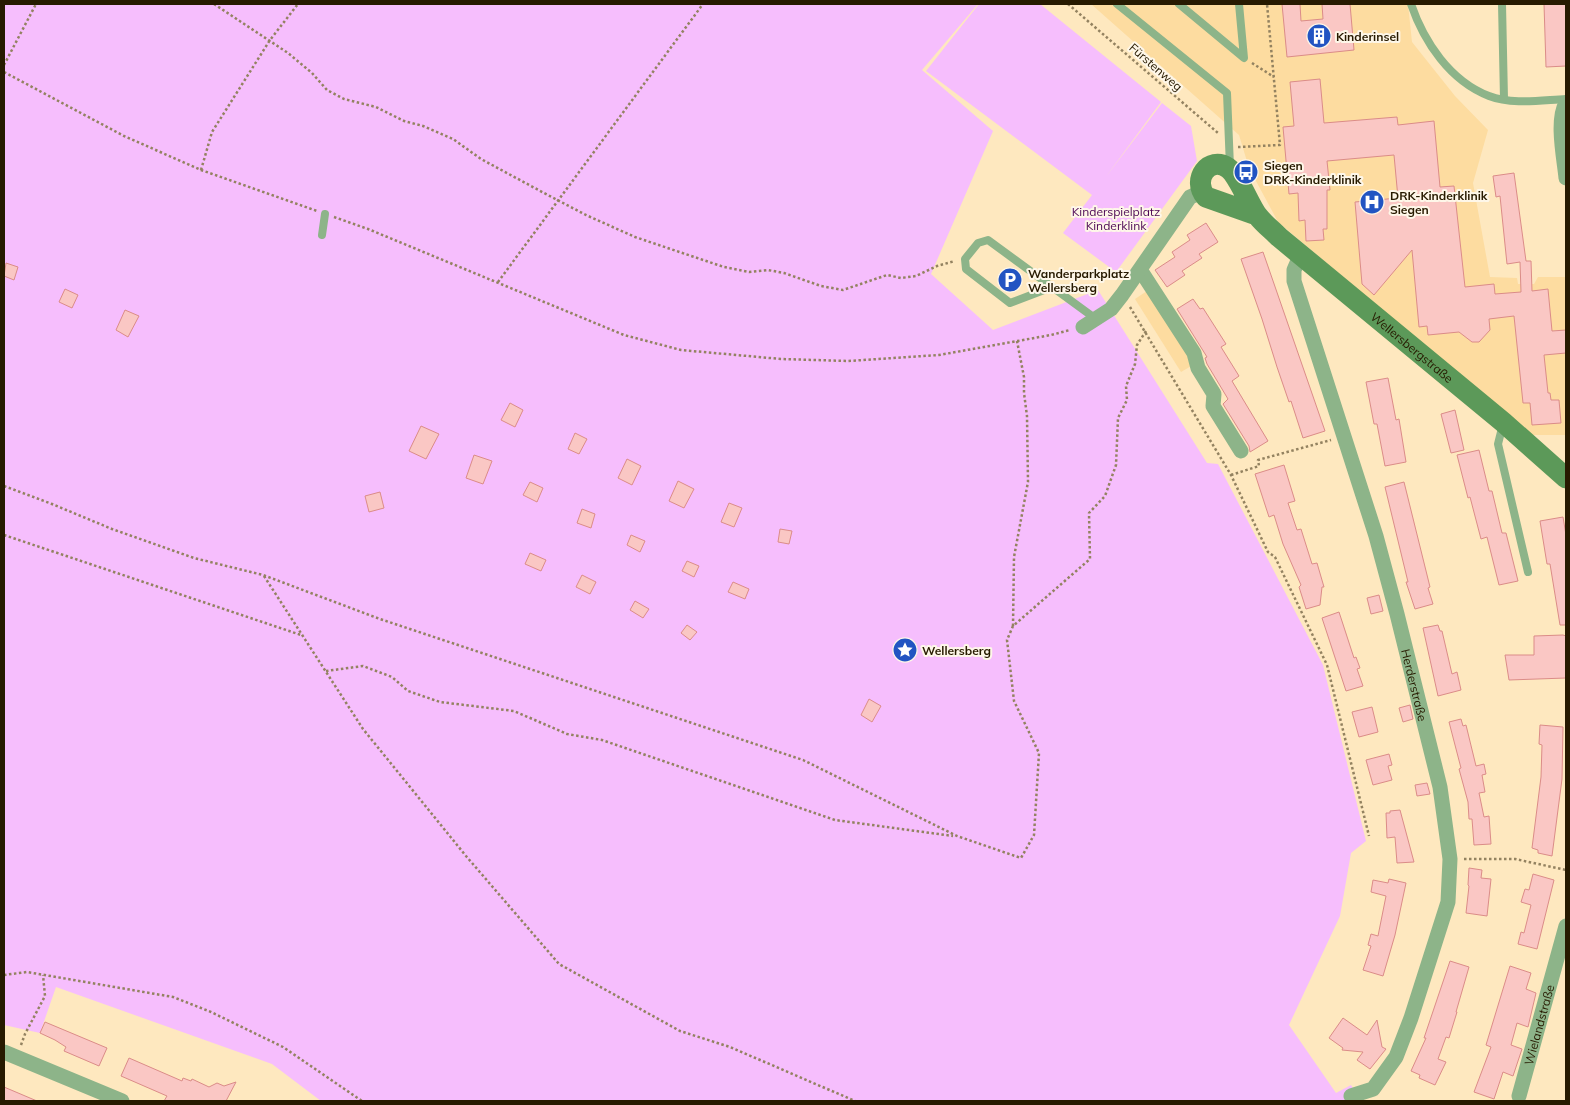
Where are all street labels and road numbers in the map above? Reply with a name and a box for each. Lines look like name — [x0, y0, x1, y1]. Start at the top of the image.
street label: Fürstenweg — [1126, 40, 1186, 94]
street label: Wellersbergstraße — [1368, 309, 1457, 386]
street label: Herderstraße — [1398, 647, 1431, 723]
street label: Wielandstraße — [1520, 983, 1557, 1067]

